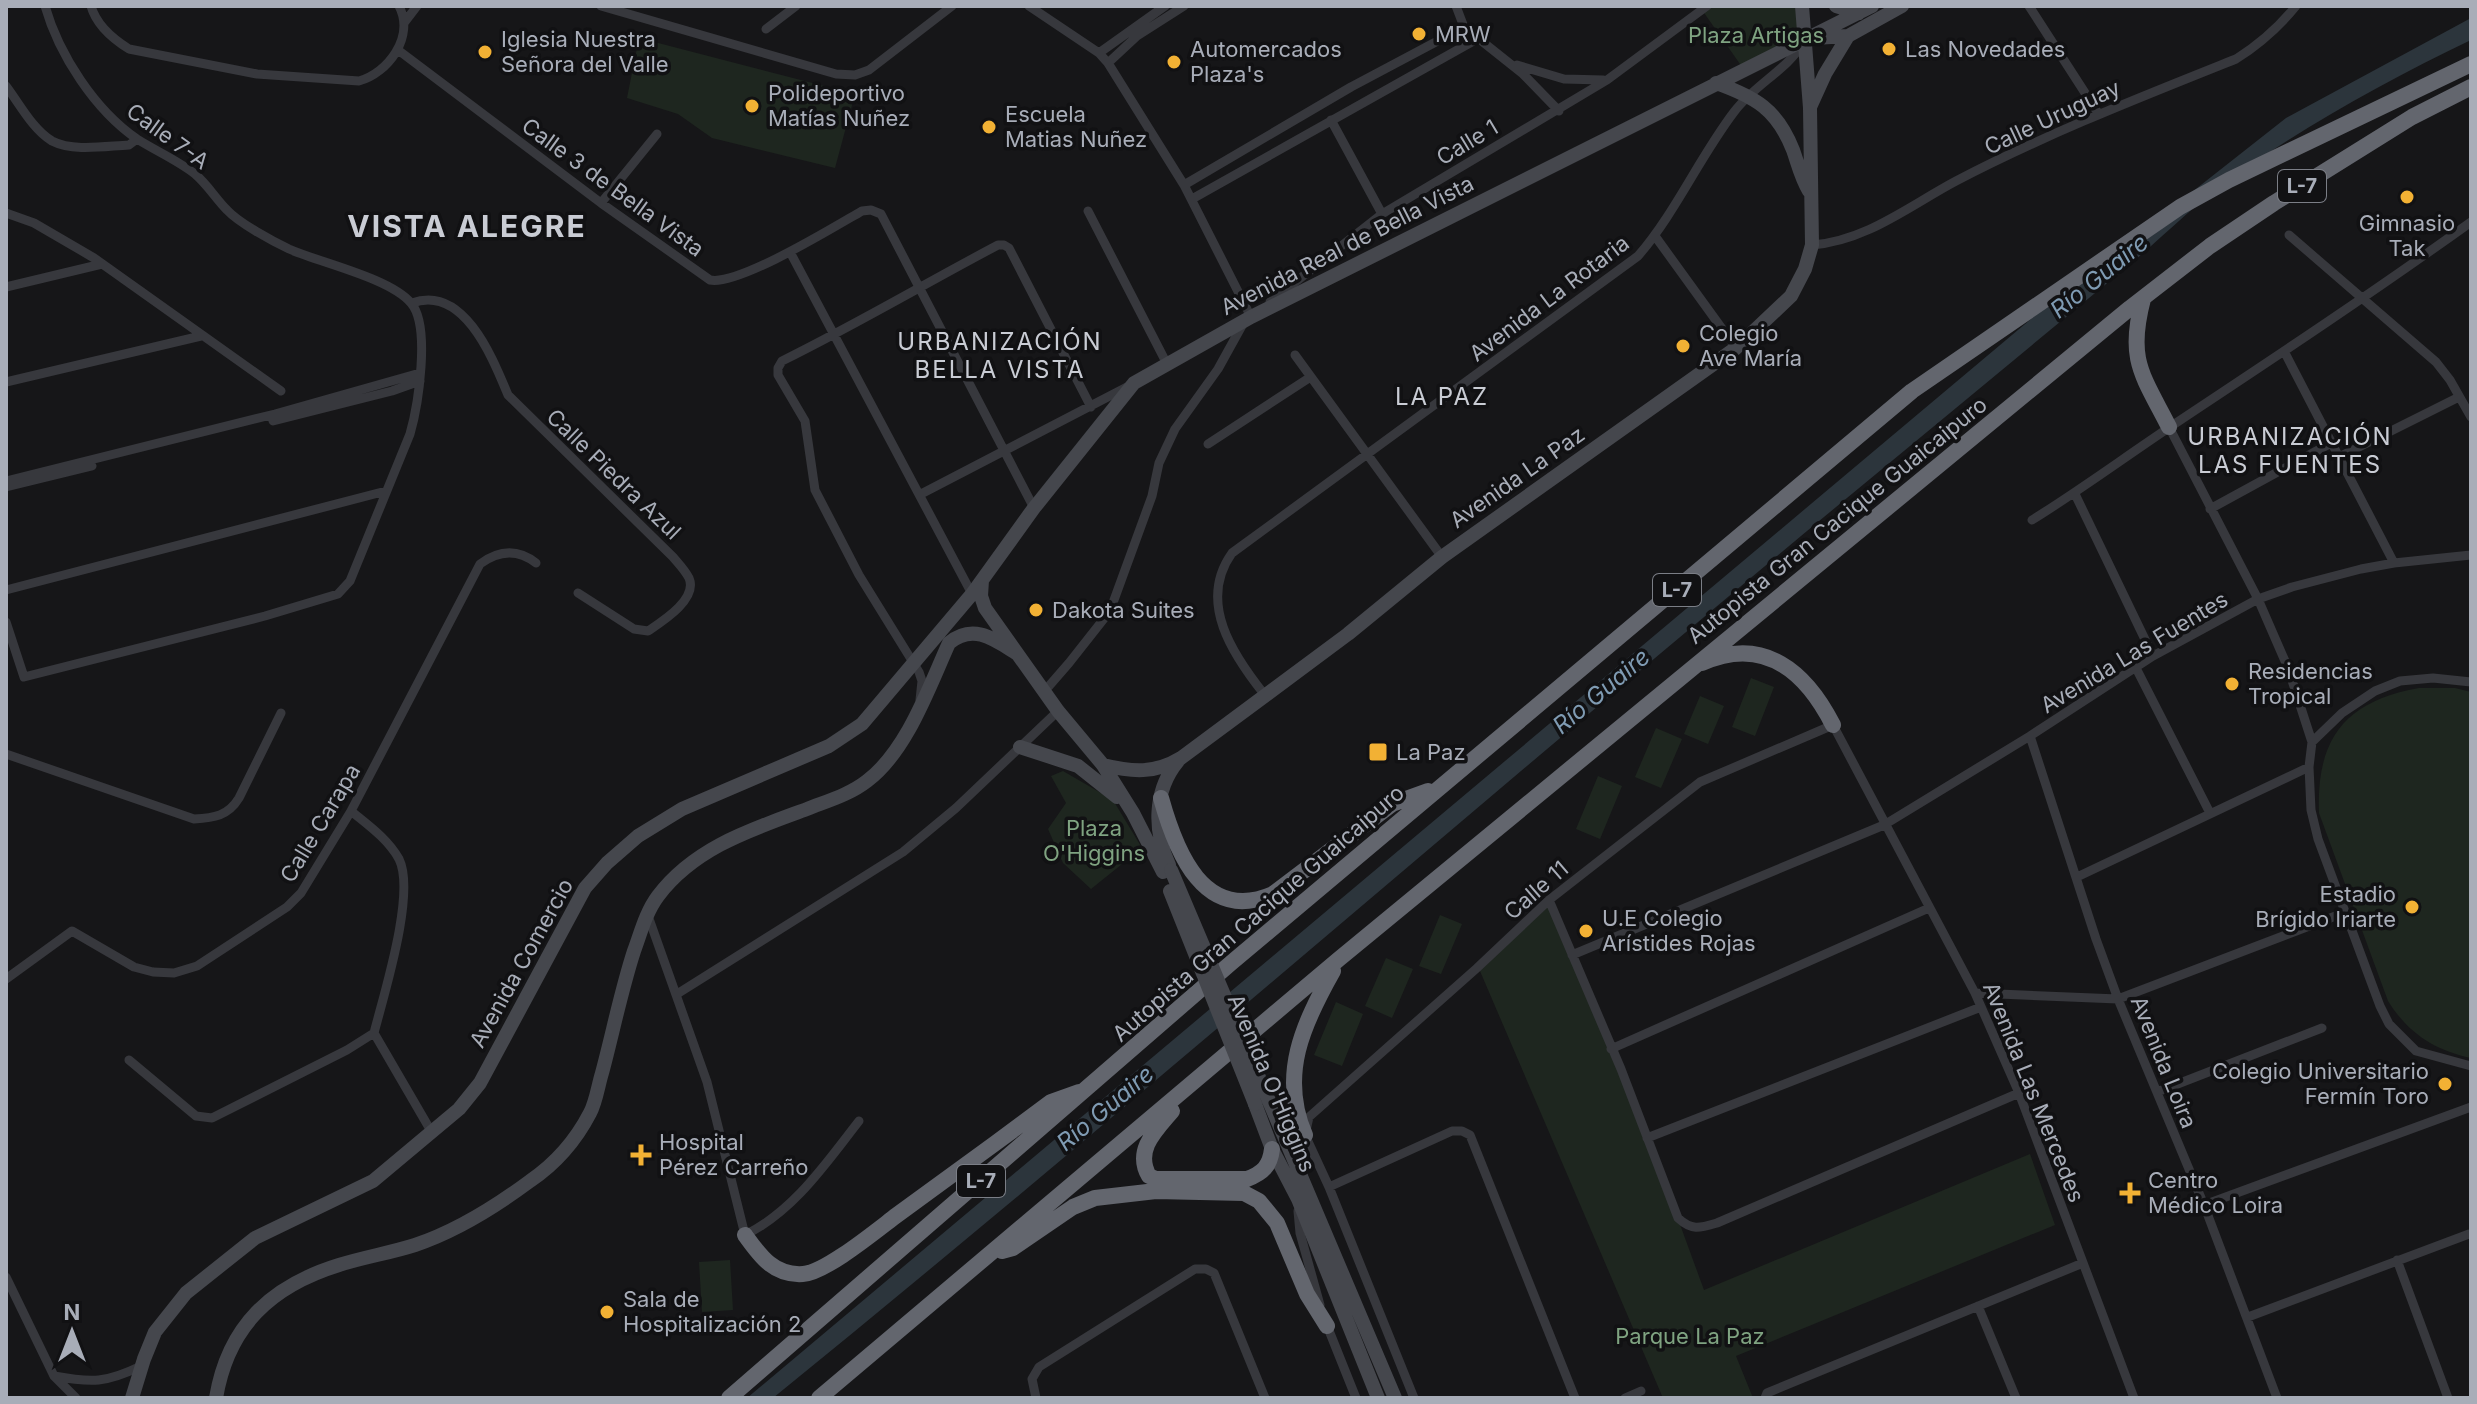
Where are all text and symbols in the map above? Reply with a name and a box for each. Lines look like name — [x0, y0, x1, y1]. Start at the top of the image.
place label: MRW — [1435, 21, 1491, 47]
park label: Plaza Artigas — [1688, 22, 1824, 48]
marker: MRW — [1410, 25, 1428, 43]
place label: Iglesia Nuestra Señora del Valle — [501, 26, 669, 77]
place label: Automercados Plaza's — [1190, 36, 1342, 87]
place label: Las Novedades — [1905, 36, 2065, 62]
marker: Las Novedades — [1880, 40, 1898, 58]
marker: Iglesia Nuestra Señora del Valle — [476, 43, 494, 61]
marker: Automercados Plaza's — [1165, 53, 1183, 71]
street label: Calle Uruguay — [1980, 74, 2124, 160]
place label: Polideportivo Matías Nuñez — [768, 80, 910, 131]
marker: Polideportivo Matías Nuñez — [743, 97, 761, 115]
street label: Calle 7-A — [122, 98, 214, 174]
place label: Escuela Matias Nuñez — [1005, 101, 1147, 152]
street label: Calle 3 de Bella Vista — [517, 112, 709, 262]
street label: Calle 1 — [1432, 114, 1502, 170]
marker: Escuela Matias Nuñez — [980, 118, 998, 136]
street label: Avenida Real de Bella Vista — [1216, 170, 1478, 320]
road number: L-7 — [2278, 170, 2326, 202]
marker: Gimnasio Tak — [2398, 188, 2416, 206]
district label: VISTA ALEGRE — [347, 208, 587, 244]
place label: Gimnasio Tak — [2359, 210, 2455, 261]
water label: Río Guaire — [2044, 228, 2154, 324]
street label: Avenida La Rotaria — [1464, 230, 1634, 366]
place label: Colegio Ave María — [1699, 320, 1802, 371]
district label: URBANIZACIÓN BELLA VISTA — [897, 327, 1103, 384]
marker: Colegio Ave María — [1674, 337, 1692, 355]
district label: LA PAZ — [1395, 382, 1489, 411]
street label: Autopista Gran Cacique Guaicaipuro — [1682, 391, 1992, 649]
street label: Calle Piedra Azul — [542, 403, 686, 545]
street label: Avenida La Paz — [1445, 421, 1589, 533]
district label: URBANIZACIÓN LAS FUENTES — [2187, 422, 2393, 479]
road number: L-7 — [1653, 574, 1701, 606]
street label: Avenida Las Fuentes — [2036, 586, 2232, 718]
place label: Dakota Suites — [1052, 597, 1195, 623]
marker: Dakota Suites — [1027, 601, 1045, 619]
water label: Río Guaire — [1547, 642, 1655, 740]
place label: Residencias Tropical — [2248, 658, 2373, 709]
marker: Residencias Tropical — [2223, 675, 2241, 693]
place label: La Paz — [1396, 739, 1466, 765]
marker: La Paz — [1367, 741, 1389, 763]
street label: Calle Carapa — [275, 759, 365, 887]
street label: Autopista Gran Cacique Guaicaipuro — [1107, 779, 1409, 1047]
park label: Plaza O'Higgins — [1043, 815, 1145, 866]
street label: Calle 11 — [1499, 855, 1573, 925]
street label: Avenida Comercio — [464, 874, 578, 1052]
place label: Estadio Brígido Iriarte — [2255, 881, 2396, 932]
marker: Estadio Brígido Iriarte — [2403, 898, 2421, 916]
place label: U.E Colegio Arístides Rojas — [1602, 905, 1756, 956]
marker: U.E Colegio Arístides Rojas — [1577, 922, 1595, 940]
street label: Avenida Las Mercedes — [1978, 978, 2090, 1206]
street label: Avenida O'Higgins — [1223, 990, 1321, 1176]
street label: Avenida Loira — [2126, 992, 2202, 1132]
place label: Colegio Universitario Fermín Toro — [2212, 1058, 2429, 1109]
water label: Río Guaire — [1051, 1059, 1159, 1157]
marker: Colegio Universitario Fermín Toro — [2436, 1075, 2454, 1093]
place label: Hospital Pérez Carreño — [659, 1129, 809, 1180]
marker: Hospital Pérez Carreño — [630, 1144, 652, 1166]
road number: L-7 — [957, 1165, 1005, 1197]
place label: Centro Médico Loira — [2148, 1167, 2283, 1218]
marker: Centro Médico Loira — [2119, 1182, 2141, 1204]
place label: Sala de Hospitalización 2 — [623, 1286, 801, 1337]
north arrow — [32, 1292, 112, 1372]
text: N — [64, 1299, 80, 1325]
marker: Sala de Hospitalización 2 — [598, 1303, 616, 1321]
park label: Parque La Paz — [1615, 1323, 1765, 1349]

